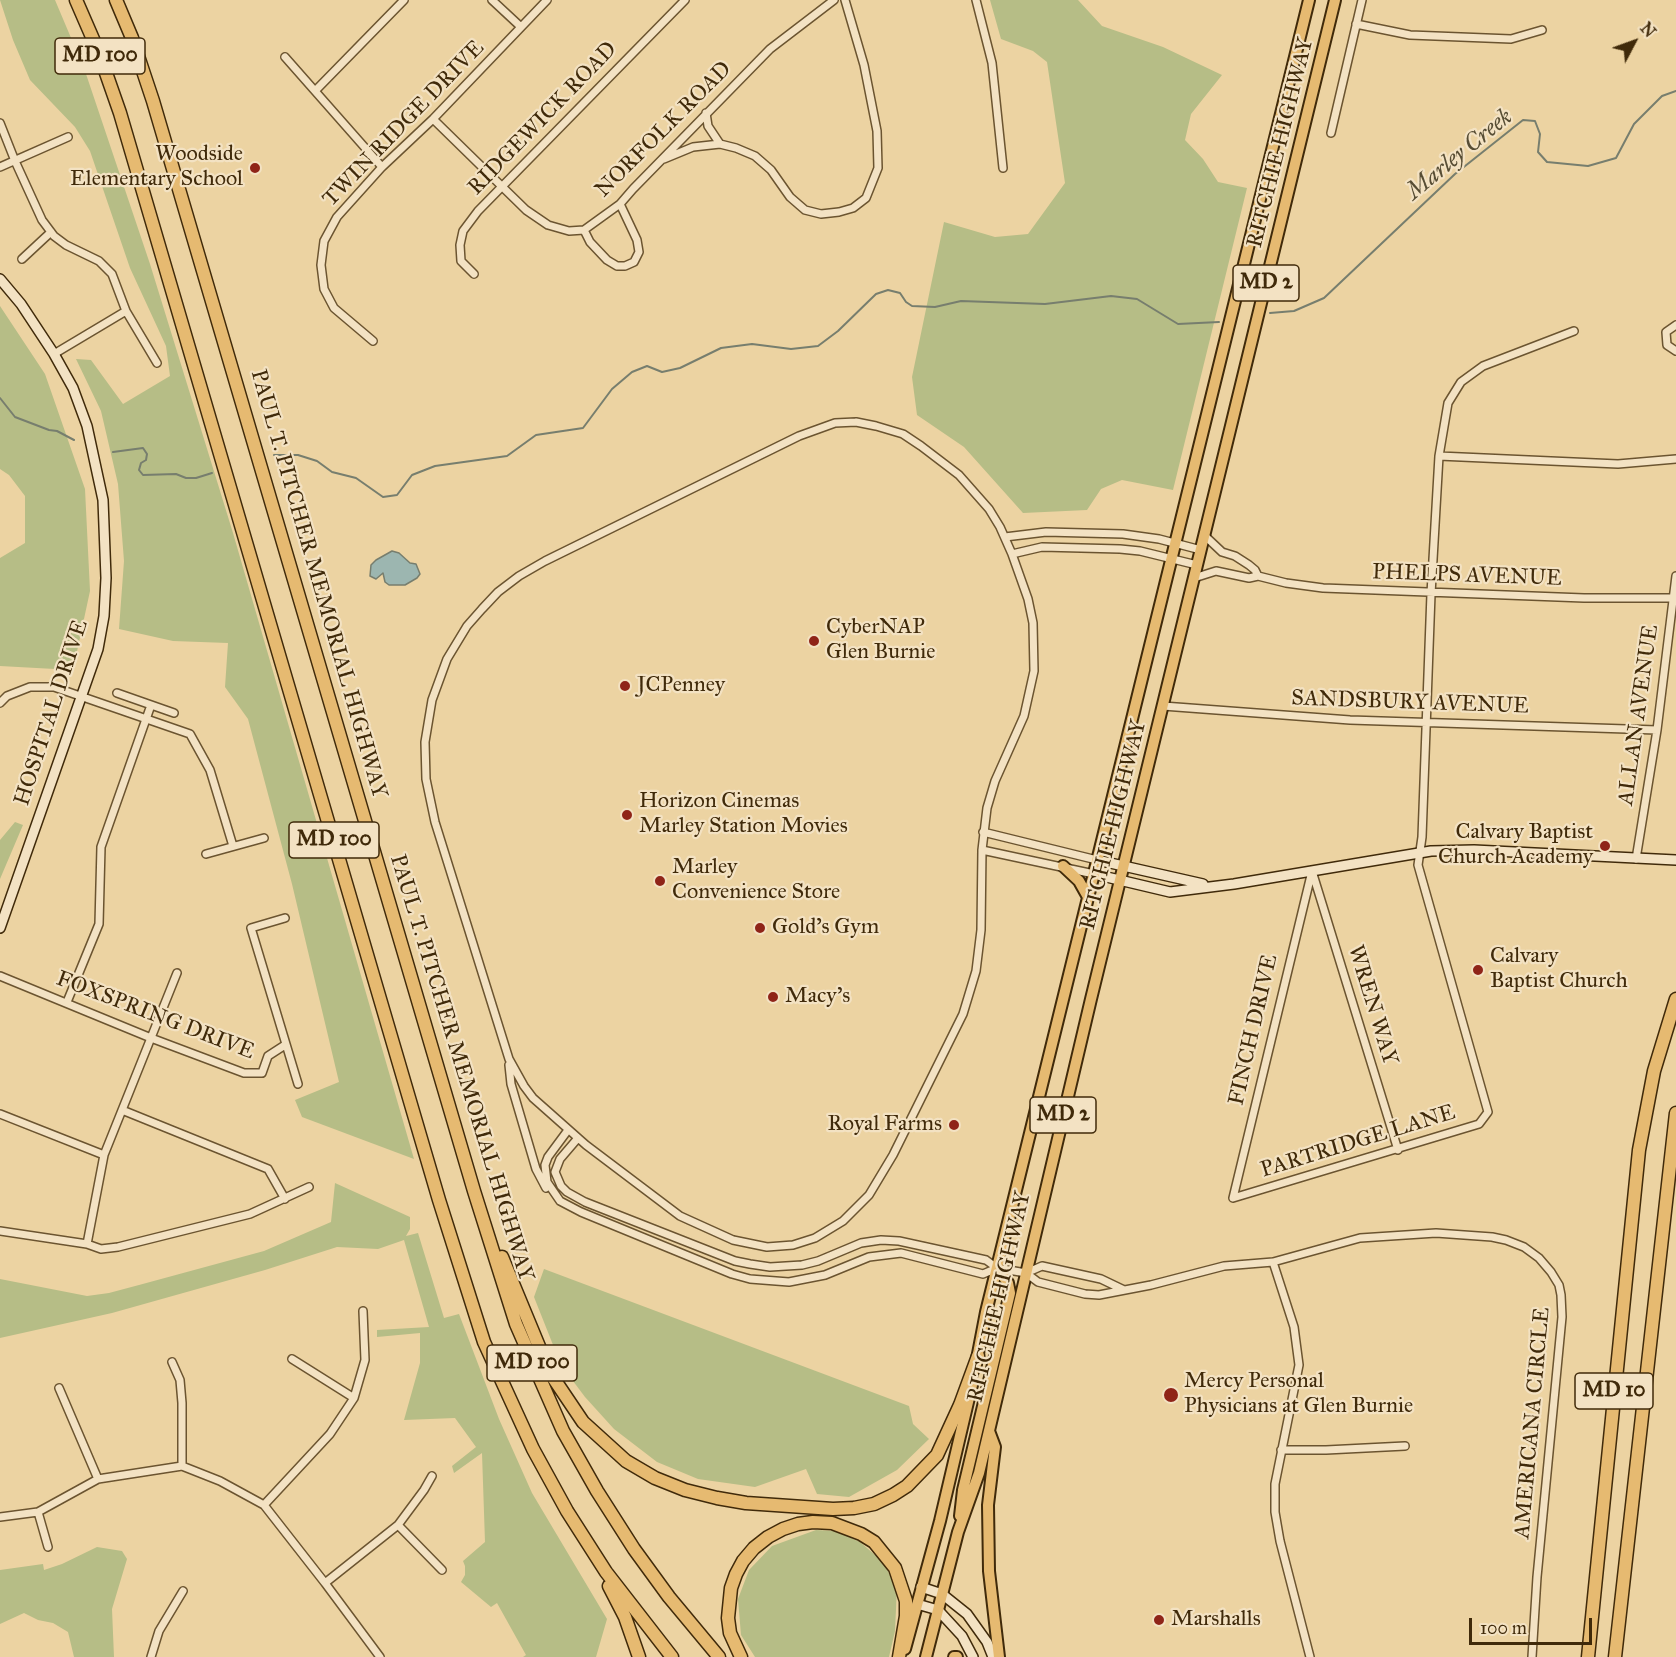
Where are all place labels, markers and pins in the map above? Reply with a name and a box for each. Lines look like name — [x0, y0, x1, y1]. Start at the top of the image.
place label: Woodside Elementary School — [70, 142, 243, 194]
marker: Woodside Elementary School — [248, 161, 262, 175]
place label: CyberNAP Glen Burnie — [826, 615, 935, 666]
marker: CyberNAP Glen Burnie — [807, 634, 821, 648]
place label: JCPenney — [637, 673, 725, 699]
marker: JCPenney — [618, 679, 632, 693]
place label: Horizon Cinemas Marley Station Movies — [639, 789, 848, 840]
marker: Horizon Cinemas Marley Station Movies — [620, 808, 634, 822]
place label: Calvary Baptist Church Academy — [1438, 820, 1593, 872]
marker: Calvary Baptist Church Academy — [1598, 839, 1612, 853]
place label: Marley Convenience Store — [672, 855, 840, 906]
marker: Marley Convenience Store — [653, 874, 667, 888]
place label: Gold's Gym — [772, 915, 879, 941]
marker: Gold's Gym — [753, 921, 767, 935]
place label: Calvary Baptist Church — [1490, 944, 1628, 996]
marker: Calvary Baptist Church — [1471, 963, 1485, 977]
place label: Macy's — [785, 984, 850, 1010]
marker: Macy's — [766, 990, 780, 1004]
place label: Royal Farms — [828, 1112, 942, 1138]
marker: Royal Farms — [947, 1118, 961, 1132]
place label: Mercy Personal Physicians at Glen Burnie — [1184, 1369, 1413, 1420]
marker: Mercy Personal Physicians at Glen Burnie — [1162, 1386, 1180, 1404]
place label: Marshalls — [1171, 1607, 1261, 1633]
marker: Marshalls — [1152, 1613, 1166, 1627]

